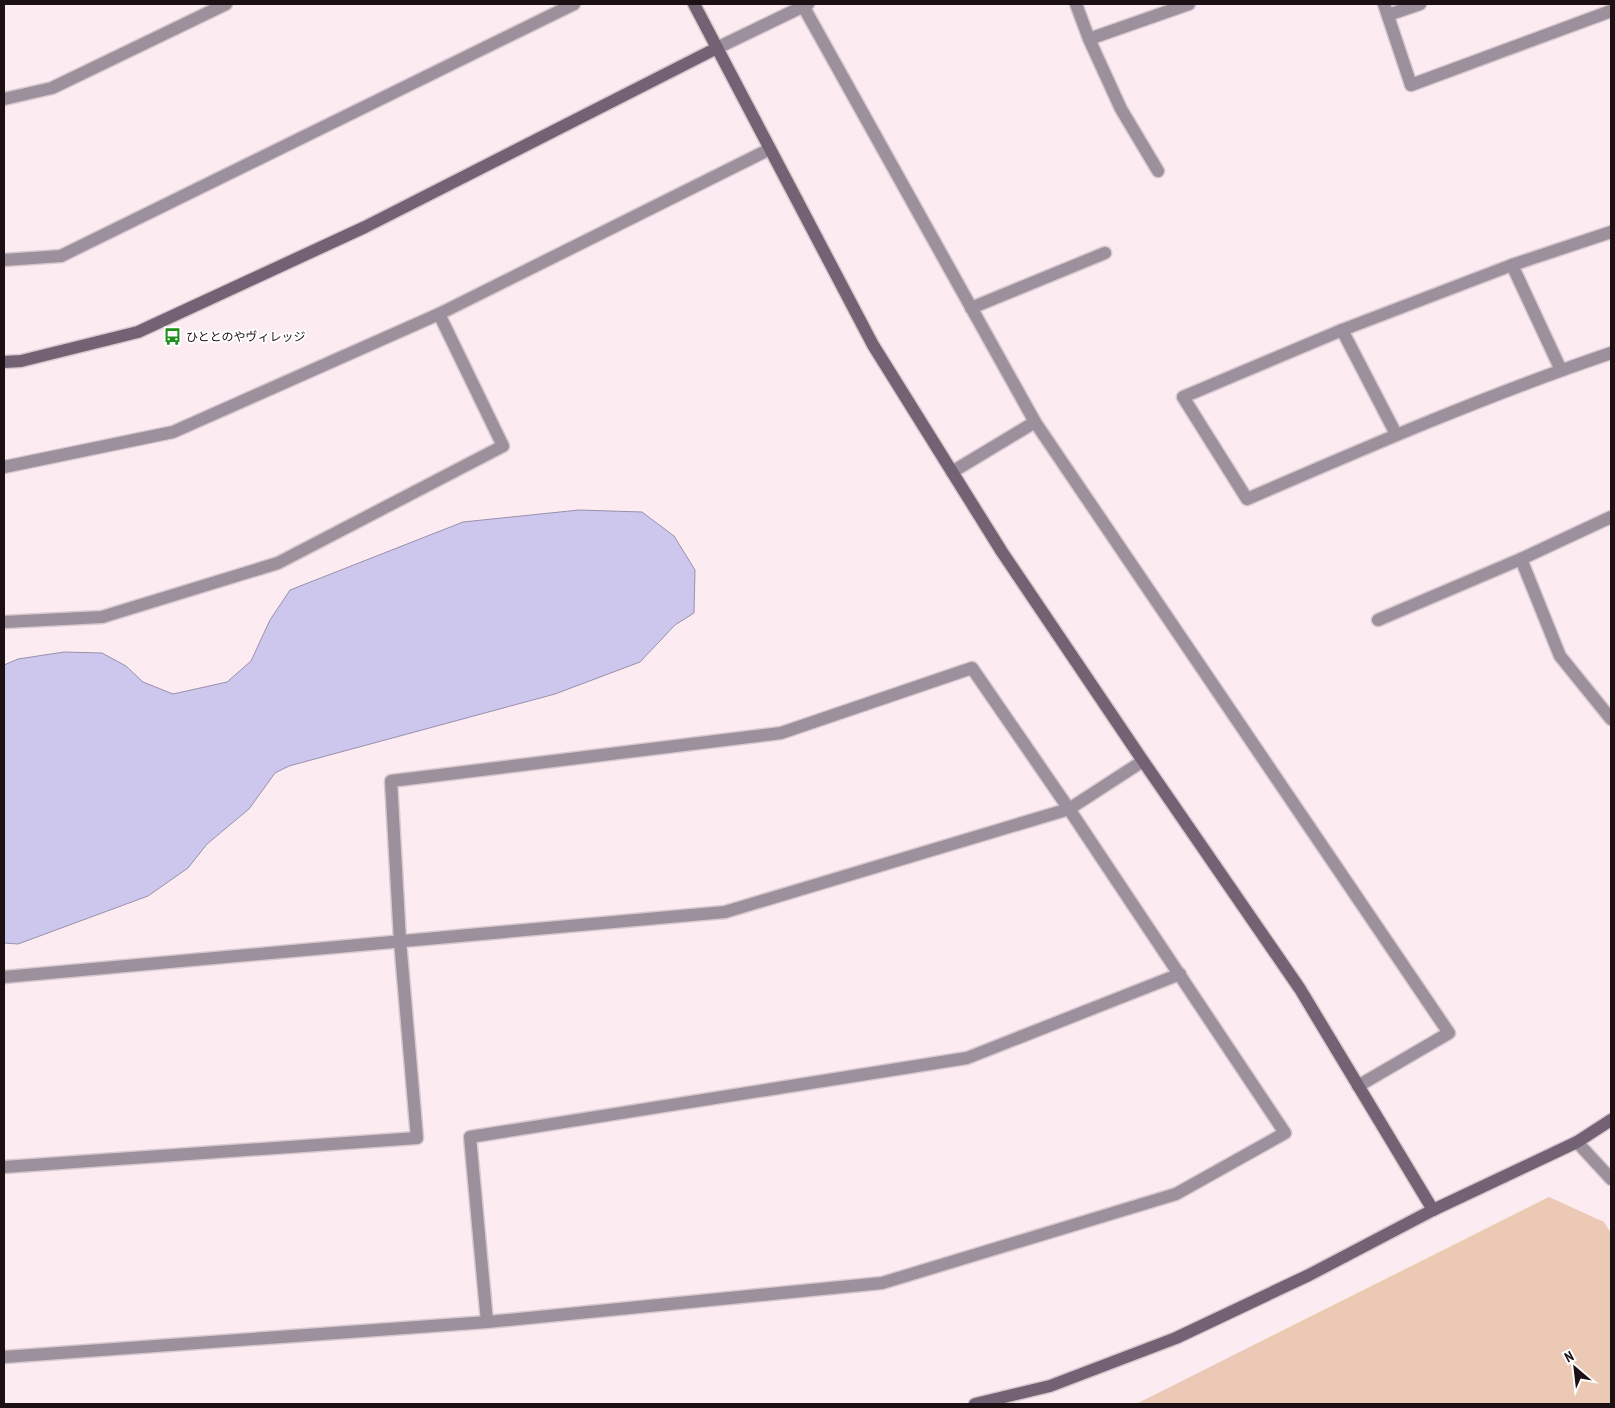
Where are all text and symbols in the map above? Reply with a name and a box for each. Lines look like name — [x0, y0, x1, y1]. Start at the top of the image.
bus stop icon: ひととのやヴィレッジ — [162, 326, 182, 346]
place label: ひととのやヴィレッジ — [186, 329, 306, 344]
north arrow — [1550, 1343, 1600, 1393]
text: N — [1561, 1347, 1576, 1366]

